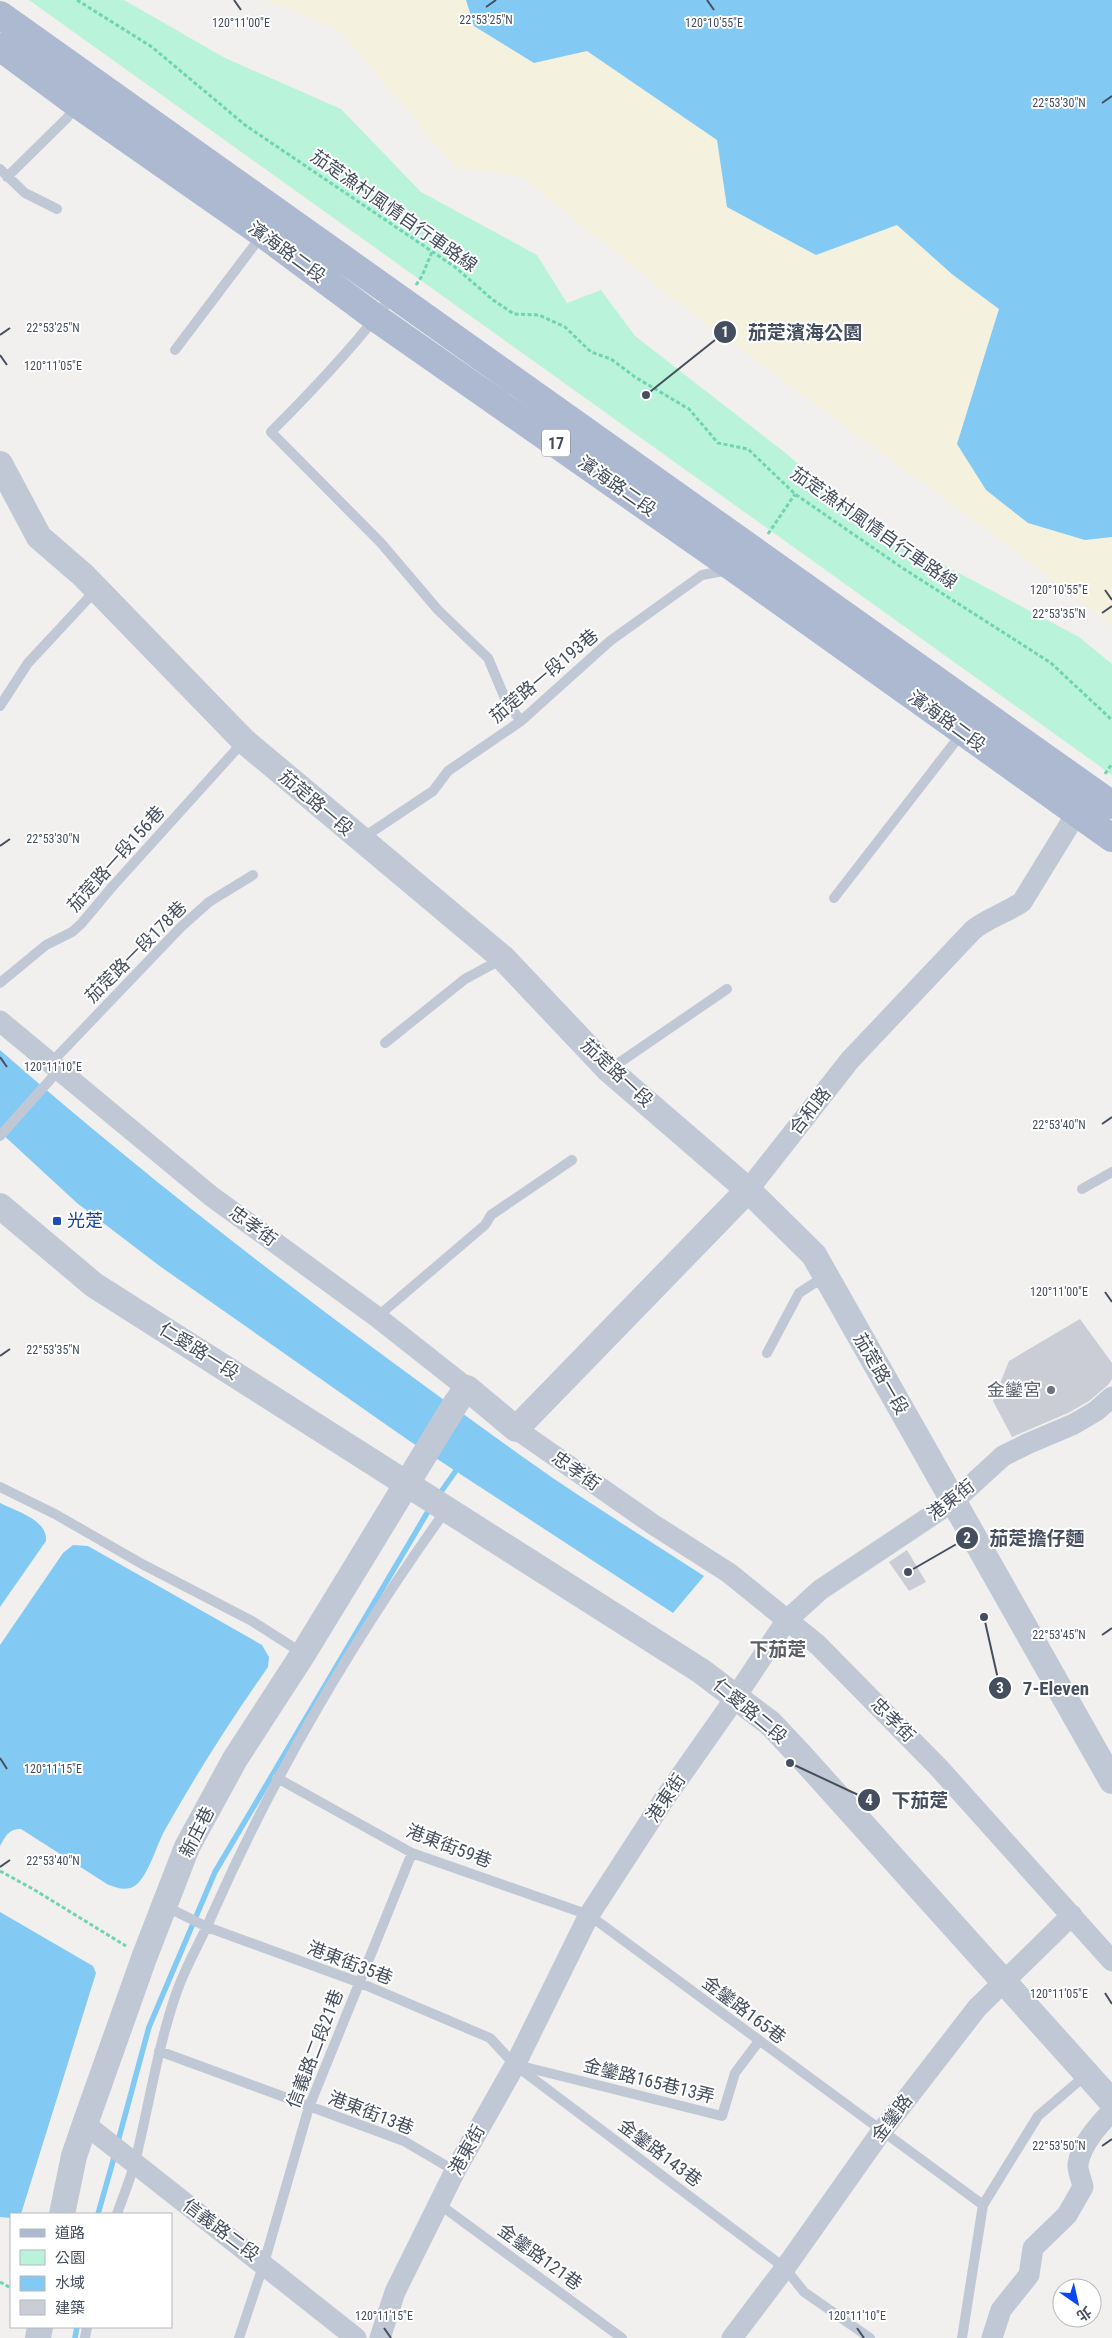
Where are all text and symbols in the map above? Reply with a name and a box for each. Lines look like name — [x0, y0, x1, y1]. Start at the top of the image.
text: 22°53'25"N — [459, 13, 513, 27]
text: 120°11'00"E — [212, 16, 270, 30]
text: 120°10'55"E — [685, 16, 743, 30]
text: 22°53'30"N — [1032, 96, 1086, 110]
street label: 茄萣漁村風情自行車路線 — [307, 145, 481, 276]
street label: 濱海路二段 — [245, 217, 330, 287]
callout: 茄萣濱海公園 — [713, 315, 872, 349]
text: 22°53'25"N — [26, 321, 80, 335]
text: 茄萣濱海公園 — [748, 321, 862, 344]
text: 1 — [721, 323, 729, 341]
text: 120°11'05"E — [24, 359, 82, 373]
road number: 17 — [542, 429, 570, 456]
street label: 濱海路二段 — [574, 451, 660, 520]
street label: 茄萣漁村風情自行車路線 — [787, 462, 961, 593]
text: 120°10'55"E — [1030, 583, 1088, 597]
text: 22°53'35"N — [1032, 607, 1086, 621]
street label: 茄萣路一段193巷 — [485, 624, 602, 727]
street label: 濱海路二段 — [905, 686, 990, 756]
street label: 茄萣路一段 — [275, 766, 358, 840]
street label: 茄萣路一段156巷 — [63, 802, 168, 916]
text: 22°53'30"N — [26, 832, 80, 846]
street label: 茄萣路一段178巷 — [81, 897, 191, 1007]
street label: 茄萣路一段 — [577, 1034, 657, 1111]
text: 120°11'10"E — [24, 1060, 82, 1074]
street label: 合和路 — [785, 1083, 835, 1138]
text: 22°53'40"N — [1032, 1118, 1086, 1132]
street label: 忠孝街 — [225, 1201, 281, 1250]
place label: 光萣 — [67, 1210, 103, 1231]
marker: 光萣 — [51, 1215, 63, 1227]
text: 120°11'00"E — [1030, 1285, 1088, 1299]
street label: 仁愛路一段 — [156, 1318, 243, 1383]
street label: 茄萣路一段 — [850, 1330, 913, 1418]
text: 22°53'35"N — [26, 1343, 80, 1357]
place label: 金鑾宮 — [987, 1379, 1041, 1400]
marker: 金鑾宮 — [1045, 1384, 1057, 1396]
street label: 忠孝街 — [548, 1447, 604, 1495]
street label: 港東街 — [923, 1475, 978, 1525]
callout: 茄萣擔仔麵 — [954, 1521, 1094, 1555]
text: 茄萣擔仔麵 — [989, 1527, 1085, 1550]
text: 2 — [963, 1529, 971, 1547]
text: 22°53'45"N — [1032, 1628, 1086, 1642]
district label: 下茄萣 — [749, 1638, 807, 1661]
callout: 7-Eleven — [988, 1671, 1099, 1705]
street label: 仁愛路二段 — [709, 1674, 792, 1748]
text: 7-Eleven — [1023, 1677, 1089, 1700]
text: 3 — [996, 1679, 1004, 1697]
street label: 忠孝街 — [867, 1693, 920, 1746]
text: 120°11'15"E — [24, 1762, 82, 1776]
street label: 港東街 — [642, 1769, 689, 1826]
callout: 下茄萣 — [857, 1783, 959, 1817]
text: 下茄萣 — [891, 1789, 949, 1812]
text: 4 — [865, 1791, 873, 1809]
street label: 新庄巷 — [175, 1803, 218, 1861]
street label: 港東街59巷 — [404, 1820, 495, 1871]
text: 22°53'40"N — [26, 1854, 80, 1868]
street label: 港東街35巷 — [305, 1937, 396, 1988]
street label: 金鑾路165巷 — [699, 1972, 790, 2048]
street label: 信義路二段21巷 — [282, 1986, 347, 2111]
text: 120°11'05"E — [1030, 1987, 1088, 2001]
street label: 金鑾路165巷13弄 — [581, 2054, 717, 2107]
street label: 港東街13巷 — [326, 2087, 417, 2138]
street label: 金鑾路 — [867, 2090, 916, 2146]
street label: 金鑾路143巷 — [615, 2115, 706, 2191]
street label: 港東街 — [444, 2121, 489, 2178]
text: 22°53'50"N — [1032, 2139, 1086, 2153]
street label: 信義路二段 — [179, 2194, 264, 2265]
legend — [10, 2213, 172, 2328]
street label: 金鑾路121巷 — [494, 2219, 586, 2294]
text: 道路 — [55, 2224, 85, 2242]
text: 公園 — [55, 2249, 85, 2267]
text: 水域 — [55, 2274, 85, 2292]
north arrow — [1052, 2278, 1102, 2328]
text: 建築 — [55, 2299, 85, 2317]
text: 北 — [1074, 2303, 1095, 2324]
text: 120°11'15"E — [355, 2309, 413, 2323]
text: 120°11'10"E — [828, 2309, 886, 2323]

